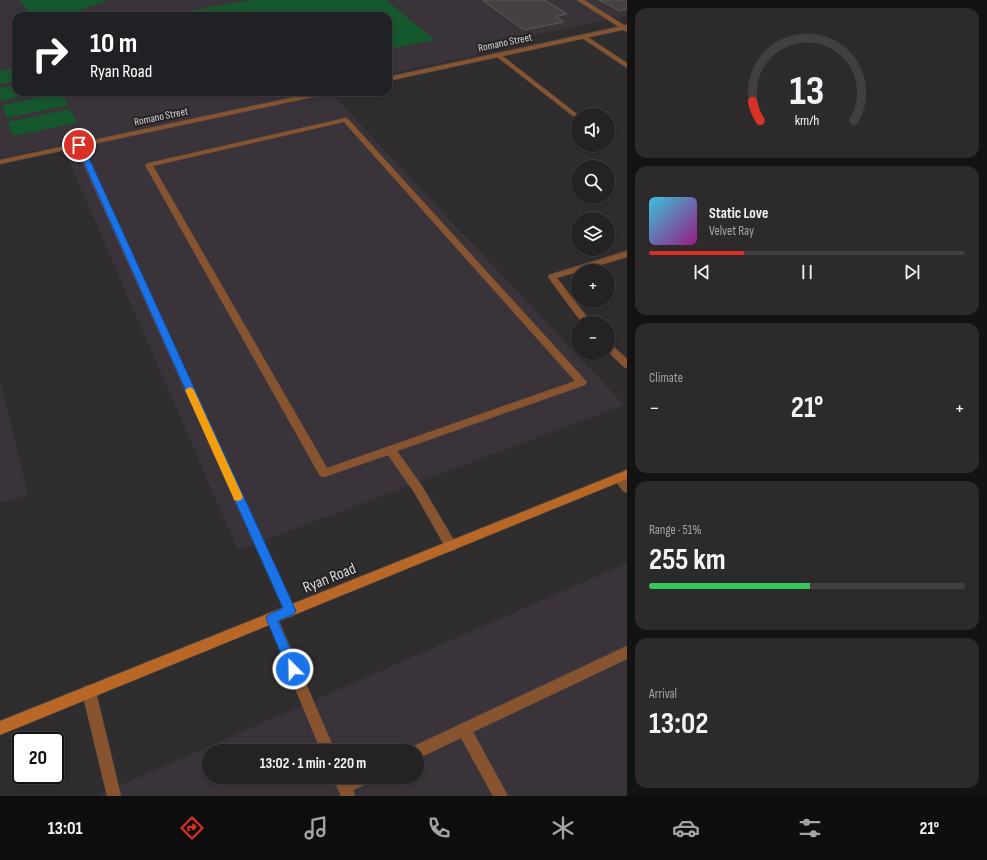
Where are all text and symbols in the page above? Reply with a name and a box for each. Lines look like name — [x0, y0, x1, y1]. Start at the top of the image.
text: 10 m — [90, 27, 137, 60]
icon: right — [24, 28, 76, 80]
street label: Romano Street — [477, 30, 534, 55]
text: Ryan Road — [90, 61, 152, 82]
text: 13 — [790, 67, 824, 116]
street label: Romano Street — [133, 104, 190, 129]
map controls — [571, 108, 615, 360]
button: sound — [571, 108, 615, 152]
text: km/h — [795, 111, 819, 128]
pin — [62, 128, 96, 162]
icon: arrive — [68, 134, 90, 156]
button: search — [571, 160, 615, 204]
text: Static Love — [709, 204, 768, 223]
button: layers — [571, 212, 615, 256]
text: Velvet Ray — [709, 223, 754, 239]
icon: previous — [691, 261, 713, 283]
icon: pause — [796, 261, 818, 283]
icon: next — [901, 261, 923, 283]
button: + — [571, 264, 615, 308]
button: − — [571, 316, 615, 360]
text: Climate — [649, 370, 683, 386]
text: 21° — [791, 390, 823, 426]
text: − — [649, 395, 660, 422]
text: + — [954, 395, 965, 422]
text: Range · 51% — [649, 522, 702, 538]
text: 255 km — [649, 542, 726, 578]
street label: Ryan Road — [300, 559, 359, 598]
position arrow — [272, 648, 314, 690]
text: Arrival — [649, 686, 677, 702]
text: 13:02 — [649, 706, 708, 742]
speed limit sign: 20 — [12, 732, 64, 784]
text: 13:02 · 1 min · 220 m — [260, 754, 366, 773]
icon: directions — [178, 814, 206, 842]
icon: music — [302, 814, 330, 842]
icon: phone — [425, 814, 453, 842]
icon: climate — [549, 814, 577, 842]
icon: car — [672, 814, 700, 842]
icon: filters — [796, 814, 824, 842]
text: 13:01 — [48, 818, 83, 839]
text: 21° — [920, 818, 939, 839]

